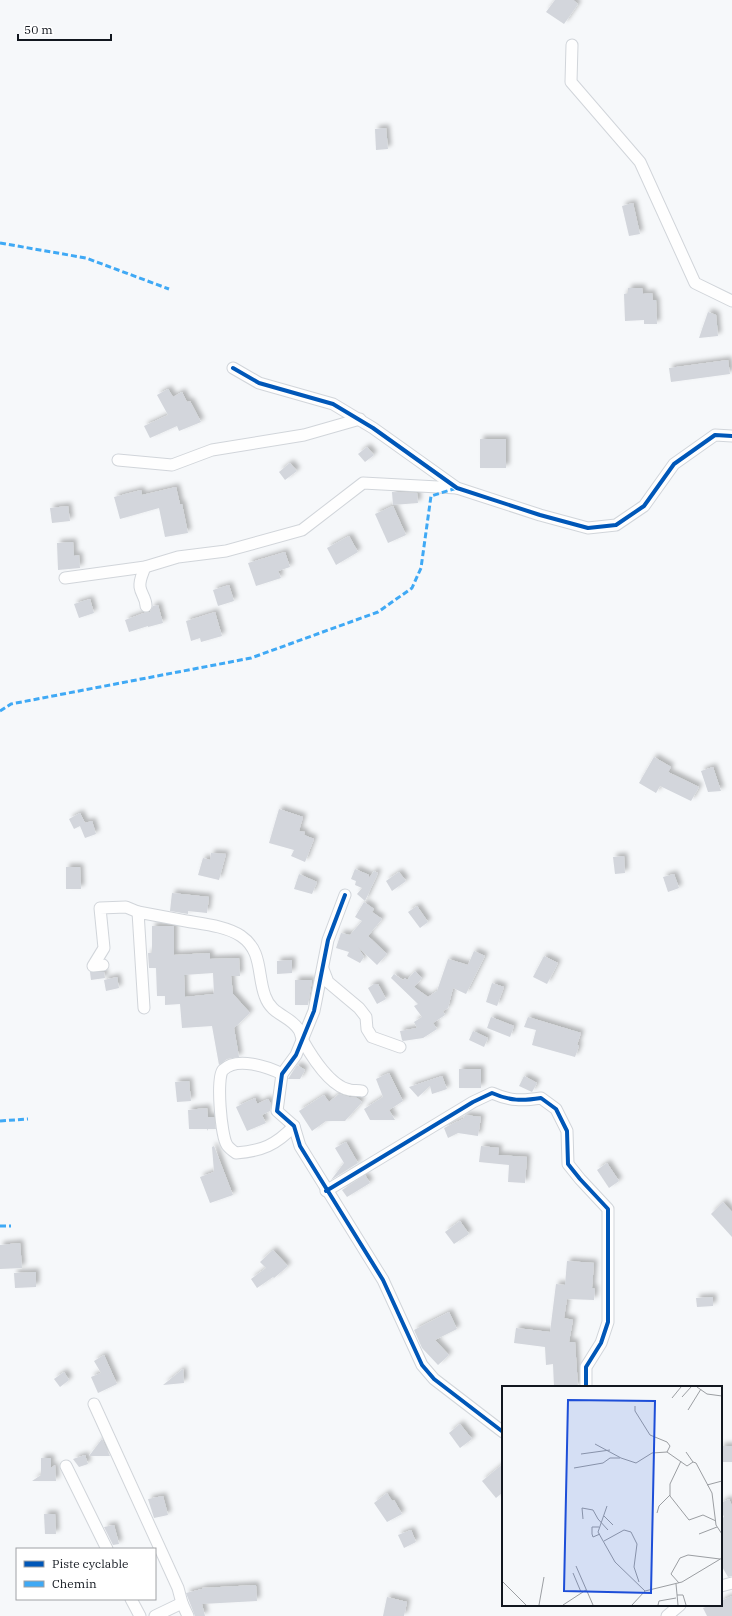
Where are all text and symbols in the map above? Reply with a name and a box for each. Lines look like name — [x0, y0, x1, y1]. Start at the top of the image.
scale bar — [18, 16, 111, 42]
text: 50 m — [24, 22, 53, 37]
inset map — [502, 1386, 722, 1606]
legend — [16, 1548, 156, 1600]
text: Piste cyclable — [52, 1556, 128, 1571]
text: Chemin — [52, 1576, 97, 1591]

